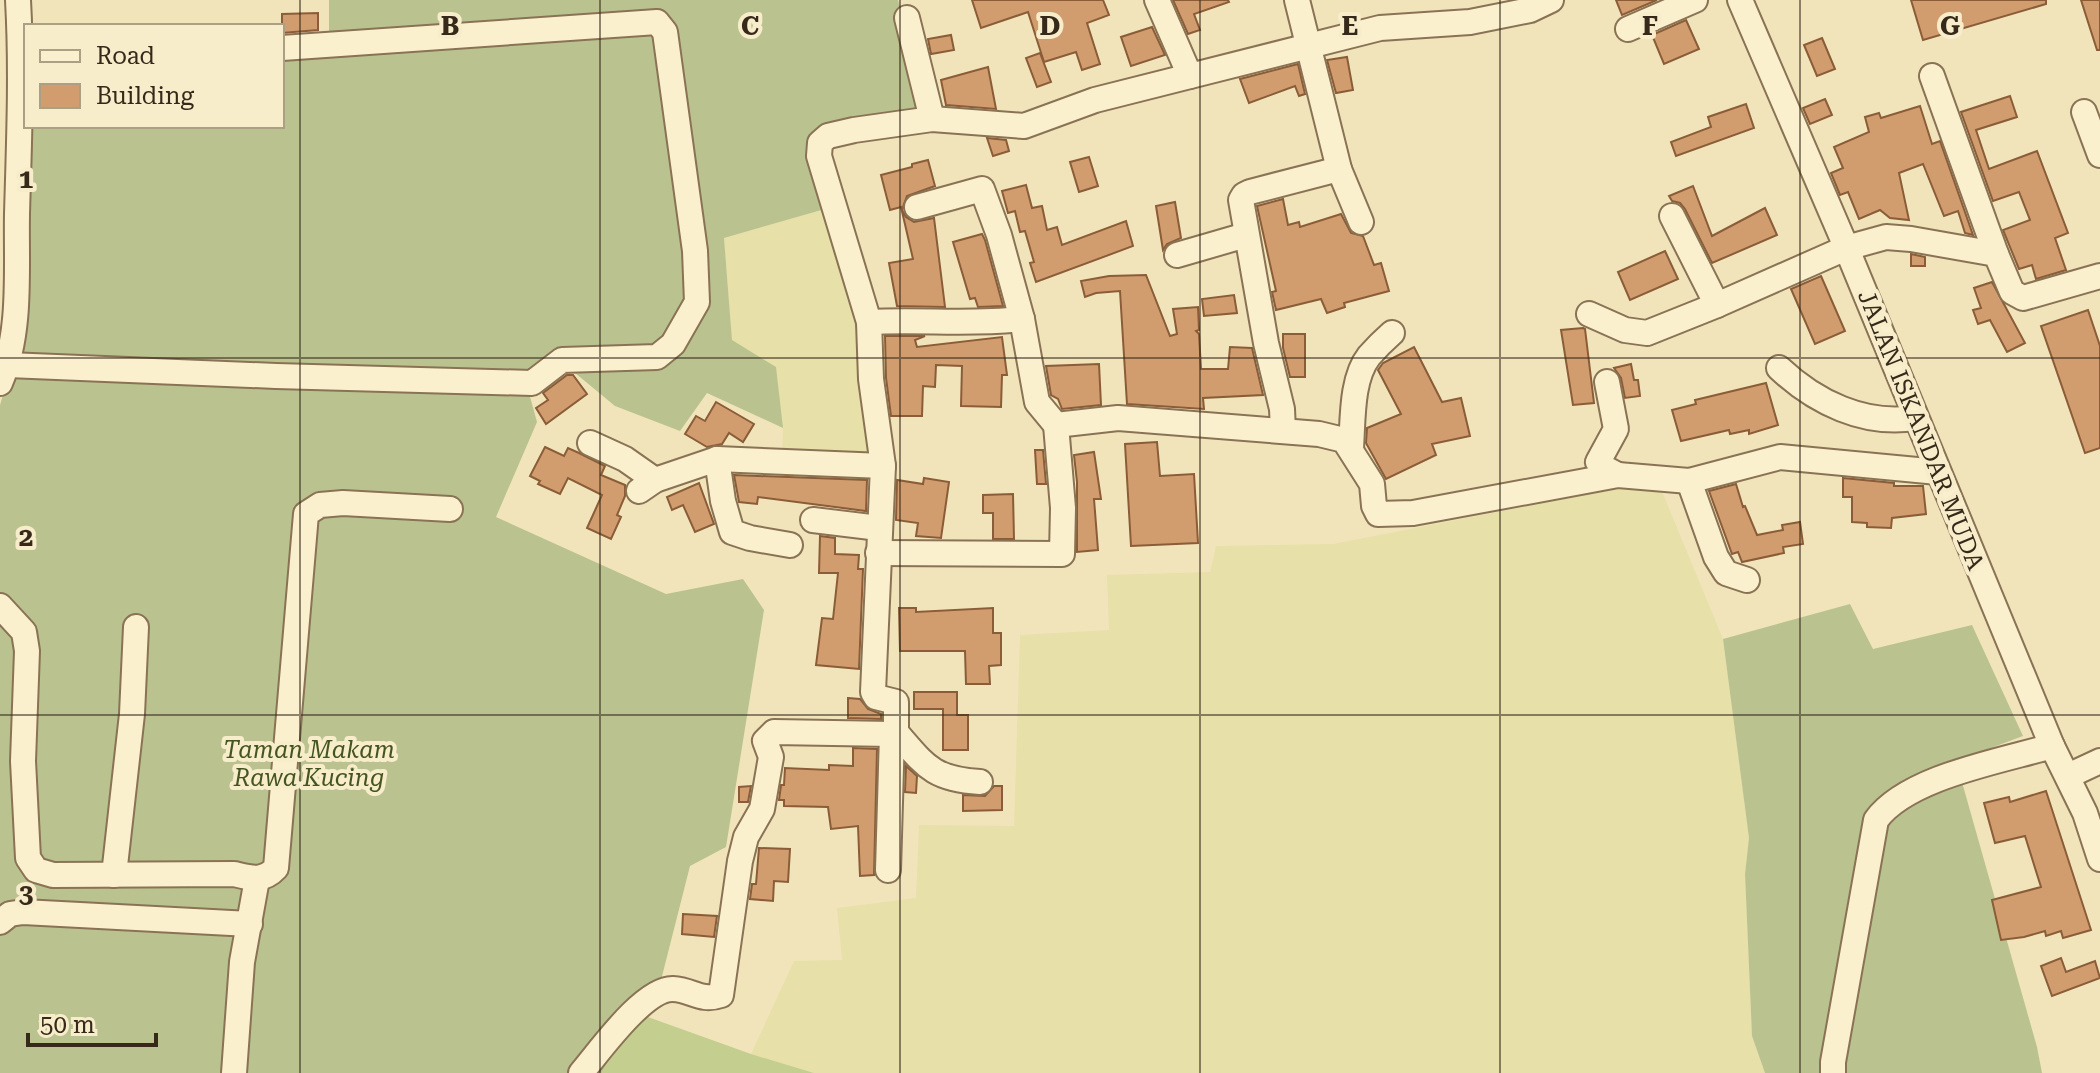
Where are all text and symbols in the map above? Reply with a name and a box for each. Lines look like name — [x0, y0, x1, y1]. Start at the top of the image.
text: B — [441, 11, 459, 41]
text: C — [741, 11, 759, 41]
text: D — [1040, 11, 1060, 41]
text: E — [1342, 11, 1358, 41]
text: F — [1642, 11, 1658, 41]
text: G — [1940, 11, 1960, 41]
legend — [24, 24, 284, 128]
text: Road — [96, 42, 155, 70]
text: Building — [96, 82, 194, 110]
text: 1 — [19, 164, 33, 194]
street label: JALAN ISKANDAR MUDA — [1852, 286, 1990, 574]
text: 2 — [19, 522, 33, 552]
park label: Taman Makam Rawa Kucing — [223, 736, 395, 792]
text: 3 — [19, 879, 33, 909]
scale bar — [28, 997, 156, 1047]
text: 50 m — [40, 1011, 95, 1039]

